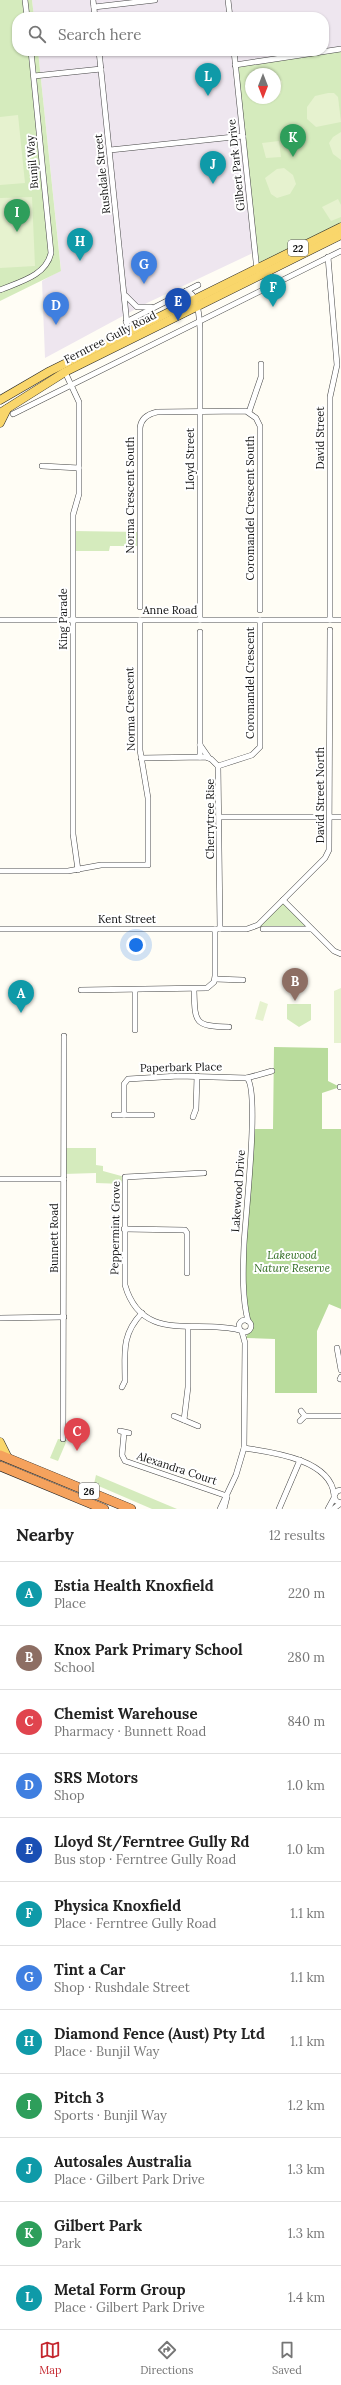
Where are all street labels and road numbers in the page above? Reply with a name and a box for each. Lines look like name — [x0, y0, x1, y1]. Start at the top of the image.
street label: Gilbert Park Drive — [224, 118, 248, 212]
street label: Rushdale Street — [91, 133, 113, 215]
street label: Bunjil Way — [23, 134, 41, 189]
road number: 22 — [288, 240, 308, 256]
street label: Ferntree Gully Road — [61, 307, 159, 366]
street label: David Street — [313, 406, 327, 470]
street label: Lloyd Street — [183, 427, 197, 490]
street label: Coromandel Crescent South — [243, 435, 257, 580]
street label: Norma Crescent South — [123, 436, 137, 553]
street label: King Parade — [56, 588, 70, 650]
street label: Anne Road — [142, 603, 198, 617]
street label: Coromandel Crescent — [243, 626, 257, 739]
street label: Norma Crescent — [122, 666, 138, 751]
street label: David Street North — [313, 746, 327, 843]
street label: Cherrytree Rise — [203, 779, 217, 859]
street label: Kent Street — [98, 912, 157, 926]
street label: Paperbark Place — [140, 1059, 222, 1075]
street label: Lakewood Drive — [228, 1149, 248, 1233]
street label: Peppermint Grove — [107, 1181, 123, 1275]
street label: Bunnett Road — [47, 1203, 61, 1273]
street label: Alexandra Court — [134, 1448, 220, 1488]
road number: 26 — [79, 1483, 99, 1499]

